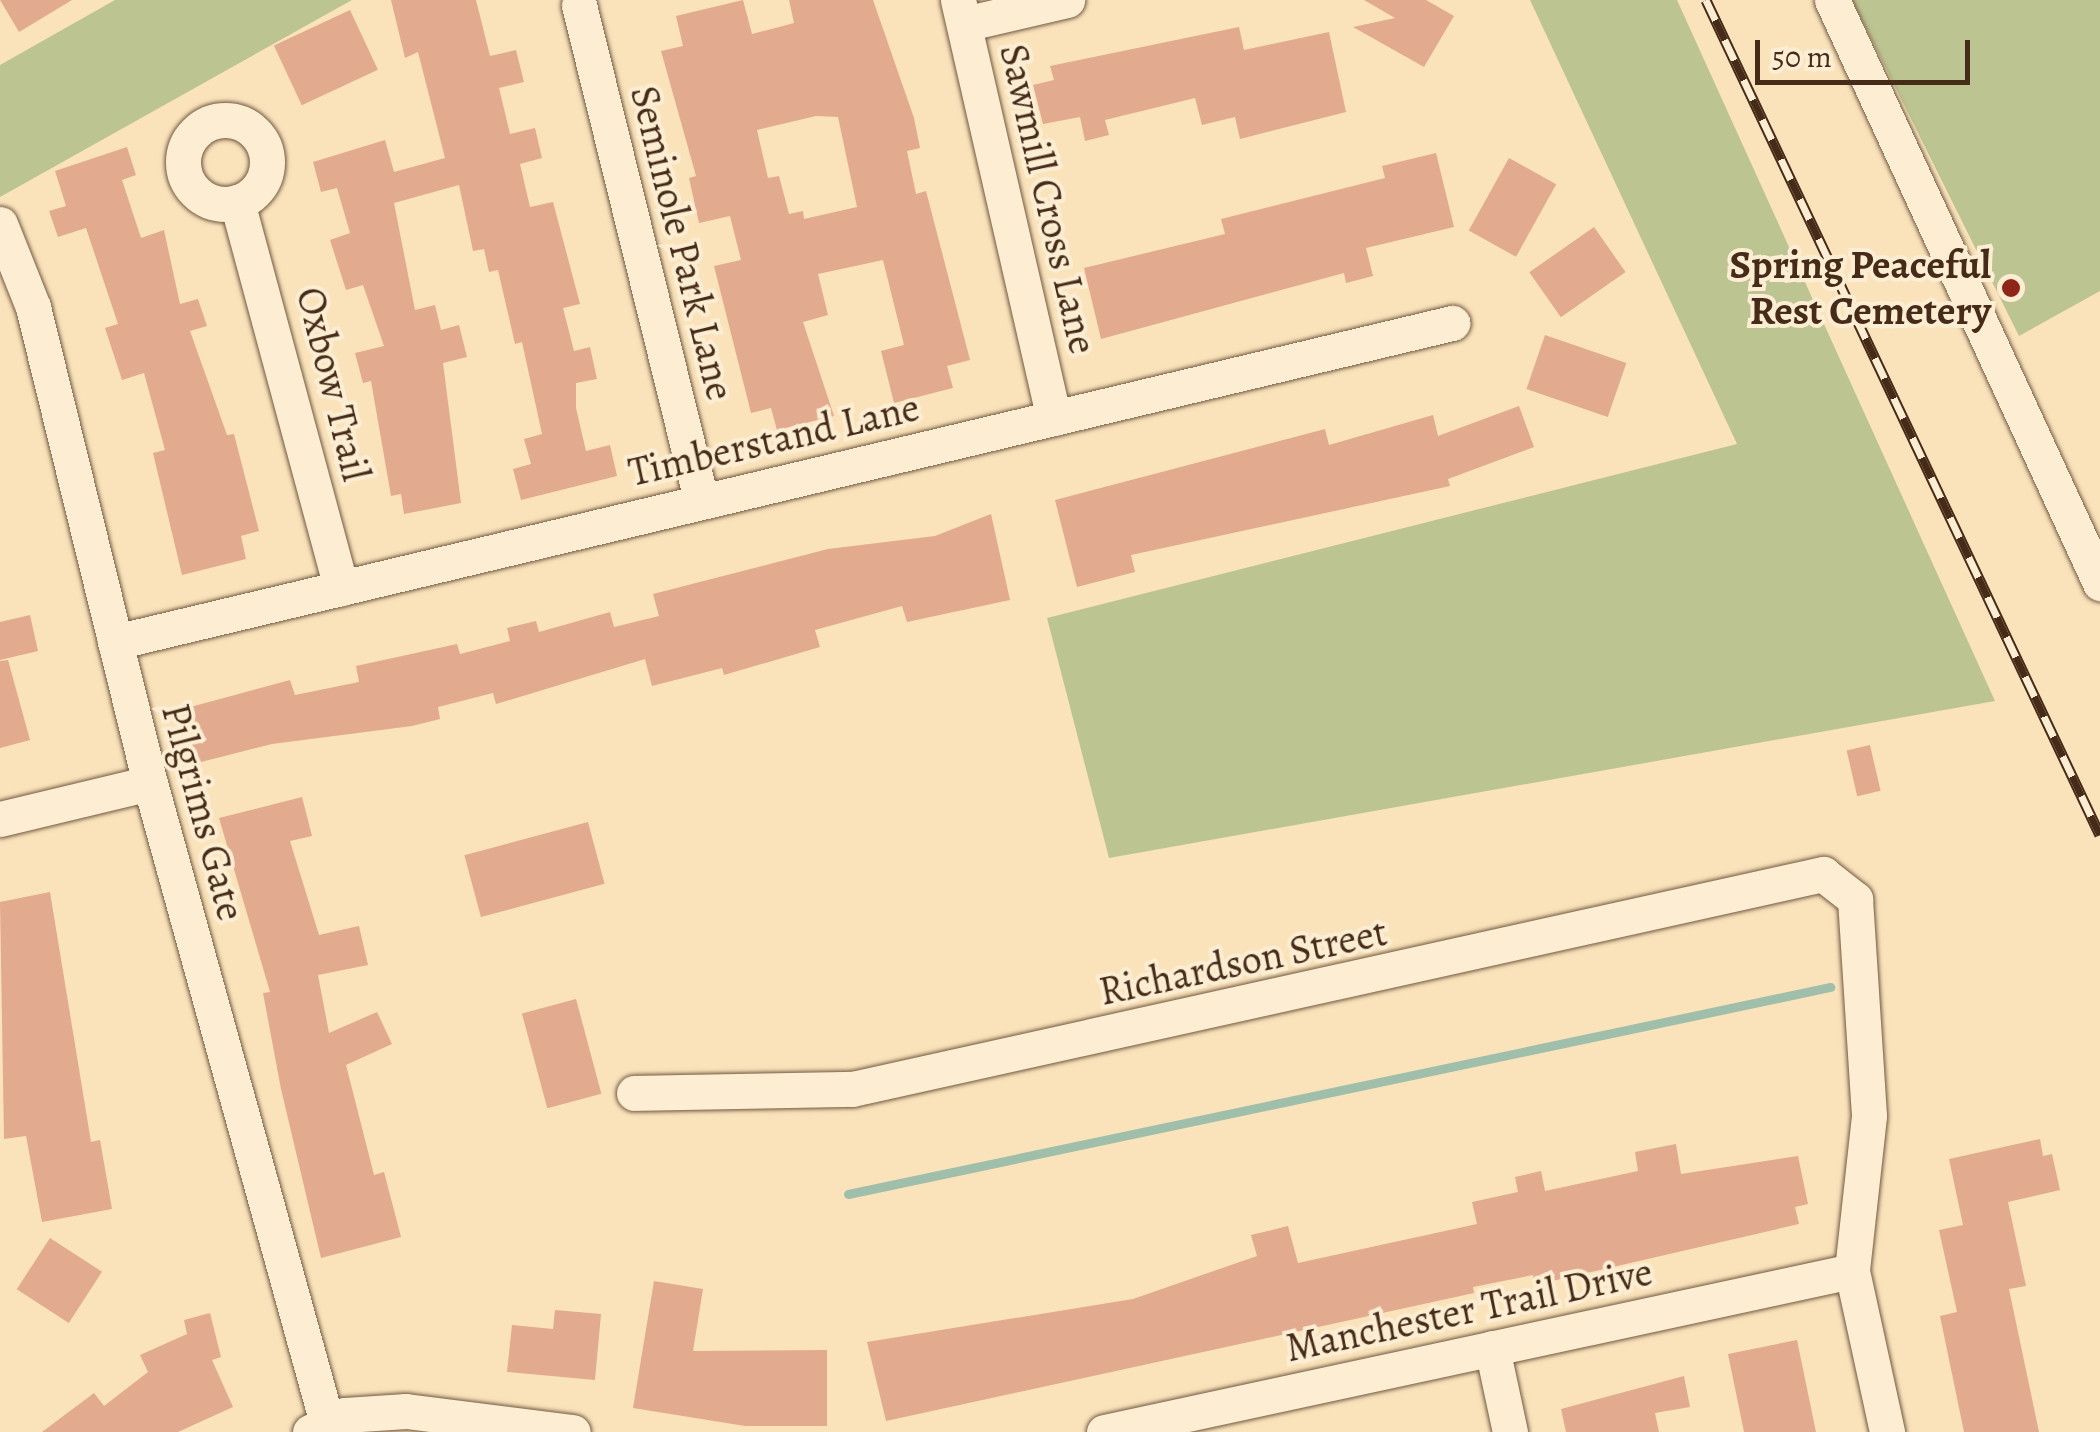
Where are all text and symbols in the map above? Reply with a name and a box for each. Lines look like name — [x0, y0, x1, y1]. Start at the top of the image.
scale bar — [1760, 20, 1975, 82]
text: 50 m — [1772, 37, 1832, 77]
street label: Sawmill Cross Lane — [989, 39, 1107, 359]
street label: Seminole Park Lane — [620, 81, 744, 405]
place label: Spring Peaceful Rest Cemetery — [1729, 241, 1991, 335]
marker: Spring Peaceful Rest Cemetery — [2000, 277, 2022, 299]
street label: Oxbow Trail — [286, 282, 380, 486]
street label: Timberstand Lane — [624, 383, 924, 497]
street label: Pilgrims Gate — [151, 698, 255, 926]
street label: Richardson Street — [1095, 908, 1391, 1016]
street label: Manchester Trail Drive — [1281, 1248, 1657, 1372]

